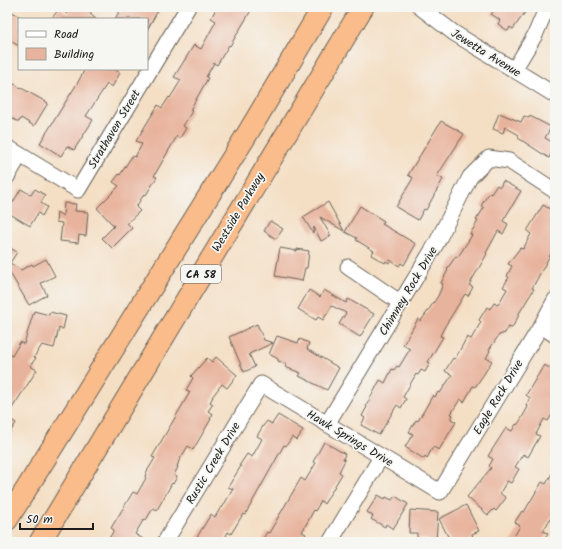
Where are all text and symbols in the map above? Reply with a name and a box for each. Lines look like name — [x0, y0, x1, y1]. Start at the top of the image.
legend — [18, 18, 148, 70]
street label: Jewetta Avenue — [447, 24, 525, 83]
text: Road — [54, 25, 79, 44]
text: Building — [54, 45, 94, 64]
street label: Strathaven Street — [83, 86, 146, 172]
street label: Westside Parkway — [207, 169, 270, 256]
street label: Chimney Rock Drive — [374, 242, 443, 340]
road number: CA 58 — [181, 265, 221, 283]
street label: Eagle Rock Drive — [468, 356, 529, 438]
street label: Hawk Springs Drive — [303, 405, 397, 472]
street label: Rustic Creek Drive — [181, 418, 246, 508]
scale bar — [20, 505, 93, 531]
text: 50 m — [26, 510, 53, 529]

